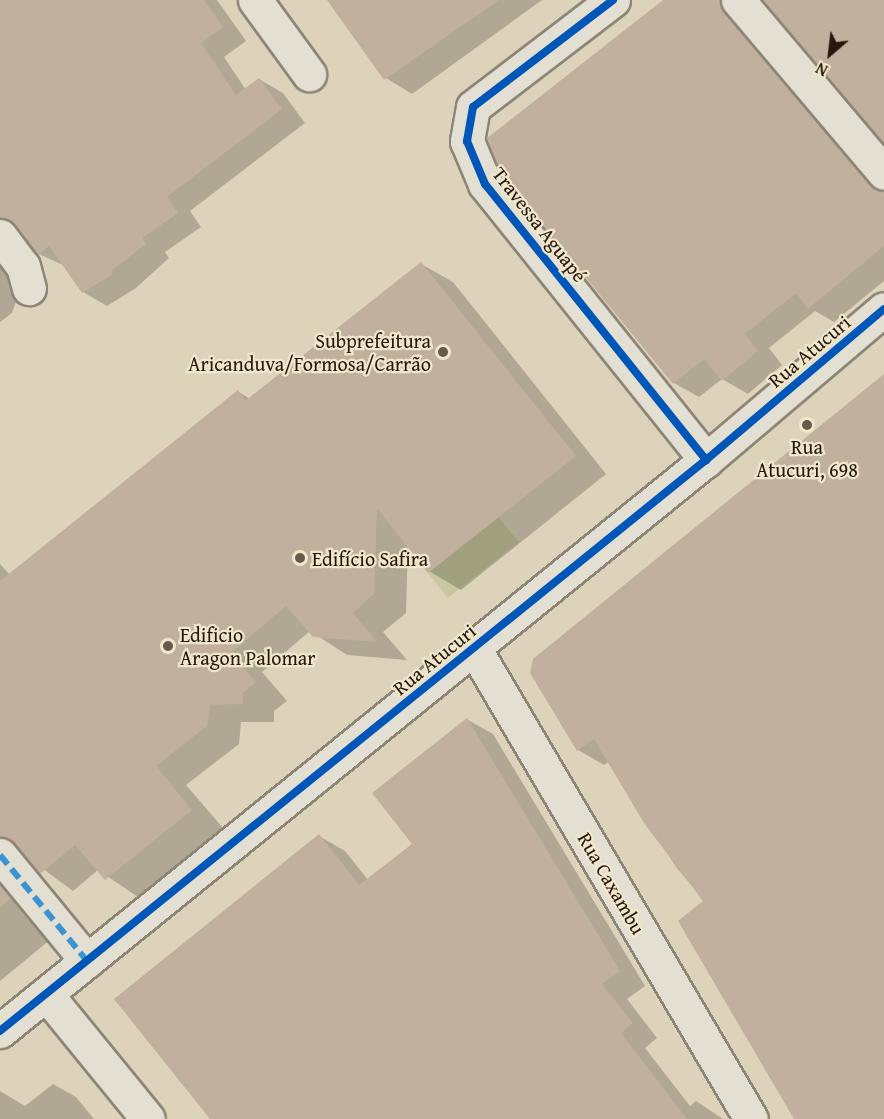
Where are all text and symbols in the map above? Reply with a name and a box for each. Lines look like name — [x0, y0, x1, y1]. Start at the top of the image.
north arrow — [800, 24, 860, 84]
text: N — [811, 57, 832, 83]
street label: Travessa Aguapé — [488, 162, 592, 286]
street label: Rua Atucuri — [763, 310, 855, 392]
place label: Subprefeitura Aricanduva/Formosa/Carrão — [188, 328, 431, 375]
marker: Subprefeitura Aricanduva/Formosa/Carrão — [436, 345, 450, 359]
marker: Rua Atucuri, 698 — [800, 418, 814, 432]
place label: Rua Atucuri, 698 — [756, 434, 858, 481]
place label: Edifício Safira — [312, 546, 428, 570]
marker: Edifício Safira — [293, 551, 307, 565]
street label: Rua Atucuri — [388, 618, 480, 700]
place label: Edificio Aragon Palomar — [180, 622, 315, 669]
marker: Edificio Aragon Palomar — [161, 639, 175, 653]
street label: Rua Caxambu — [573, 828, 651, 938]

